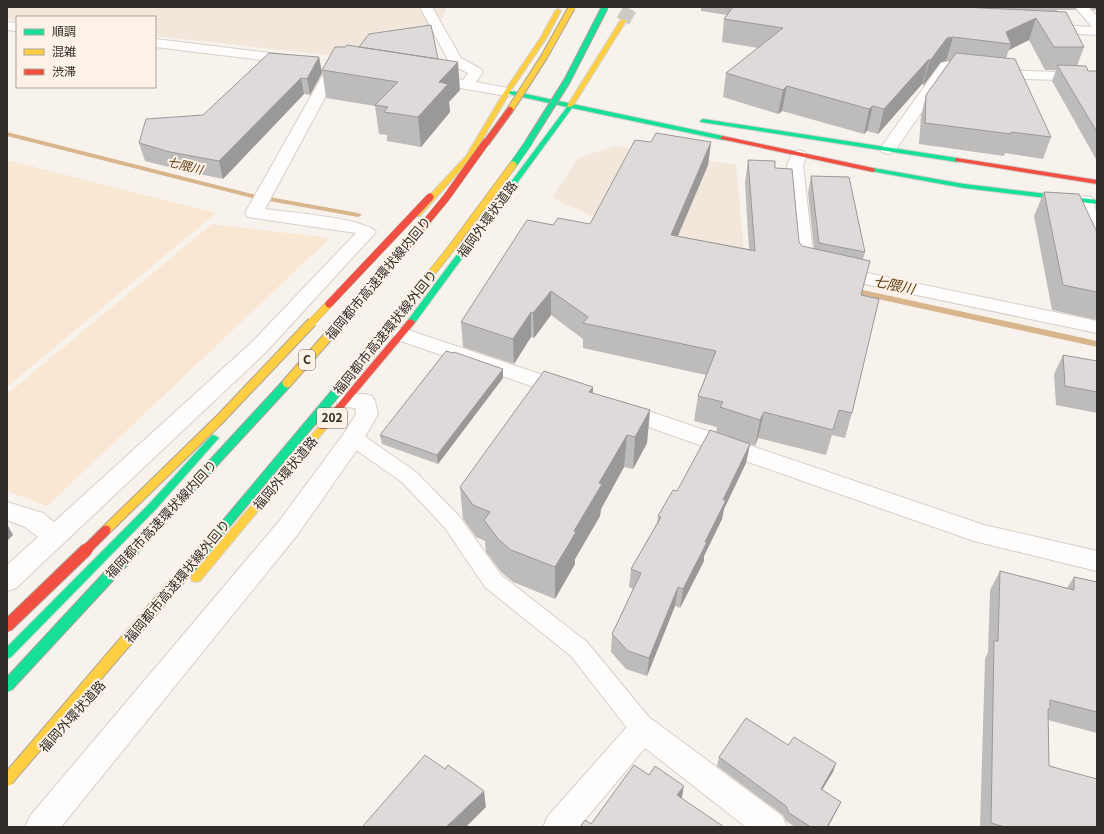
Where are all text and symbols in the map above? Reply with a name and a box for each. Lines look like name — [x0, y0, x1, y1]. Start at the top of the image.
legend — [16, 16, 156, 88]
text: 順調 — [52, 22, 76, 39]
text: 混雑 — [52, 42, 76, 59]
text: 渋滞 — [52, 62, 76, 79]
water label: 七隈川 — [166, 152, 207, 178]
street label: 福岡外環状道路 — [452, 176, 521, 261]
street label: 福岡都市高速環状線内回り — [320, 212, 435, 344]
street label: 福岡都市高速環状線外回り — [328, 265, 441, 398]
water label: 七隈川 — [872, 270, 919, 299]
road number: C — [299, 350, 315, 370]
road number: 202 — [317, 408, 347, 428]
street label: 福岡外環状道路 — [248, 432, 321, 514]
street label: 福岡都市高速環状線内回り — [100, 455, 221, 582]
street label: 福岡都市高速環状線外回り — [119, 515, 234, 647]
street label: 福岡外環状道路 — [34, 675, 109, 756]

